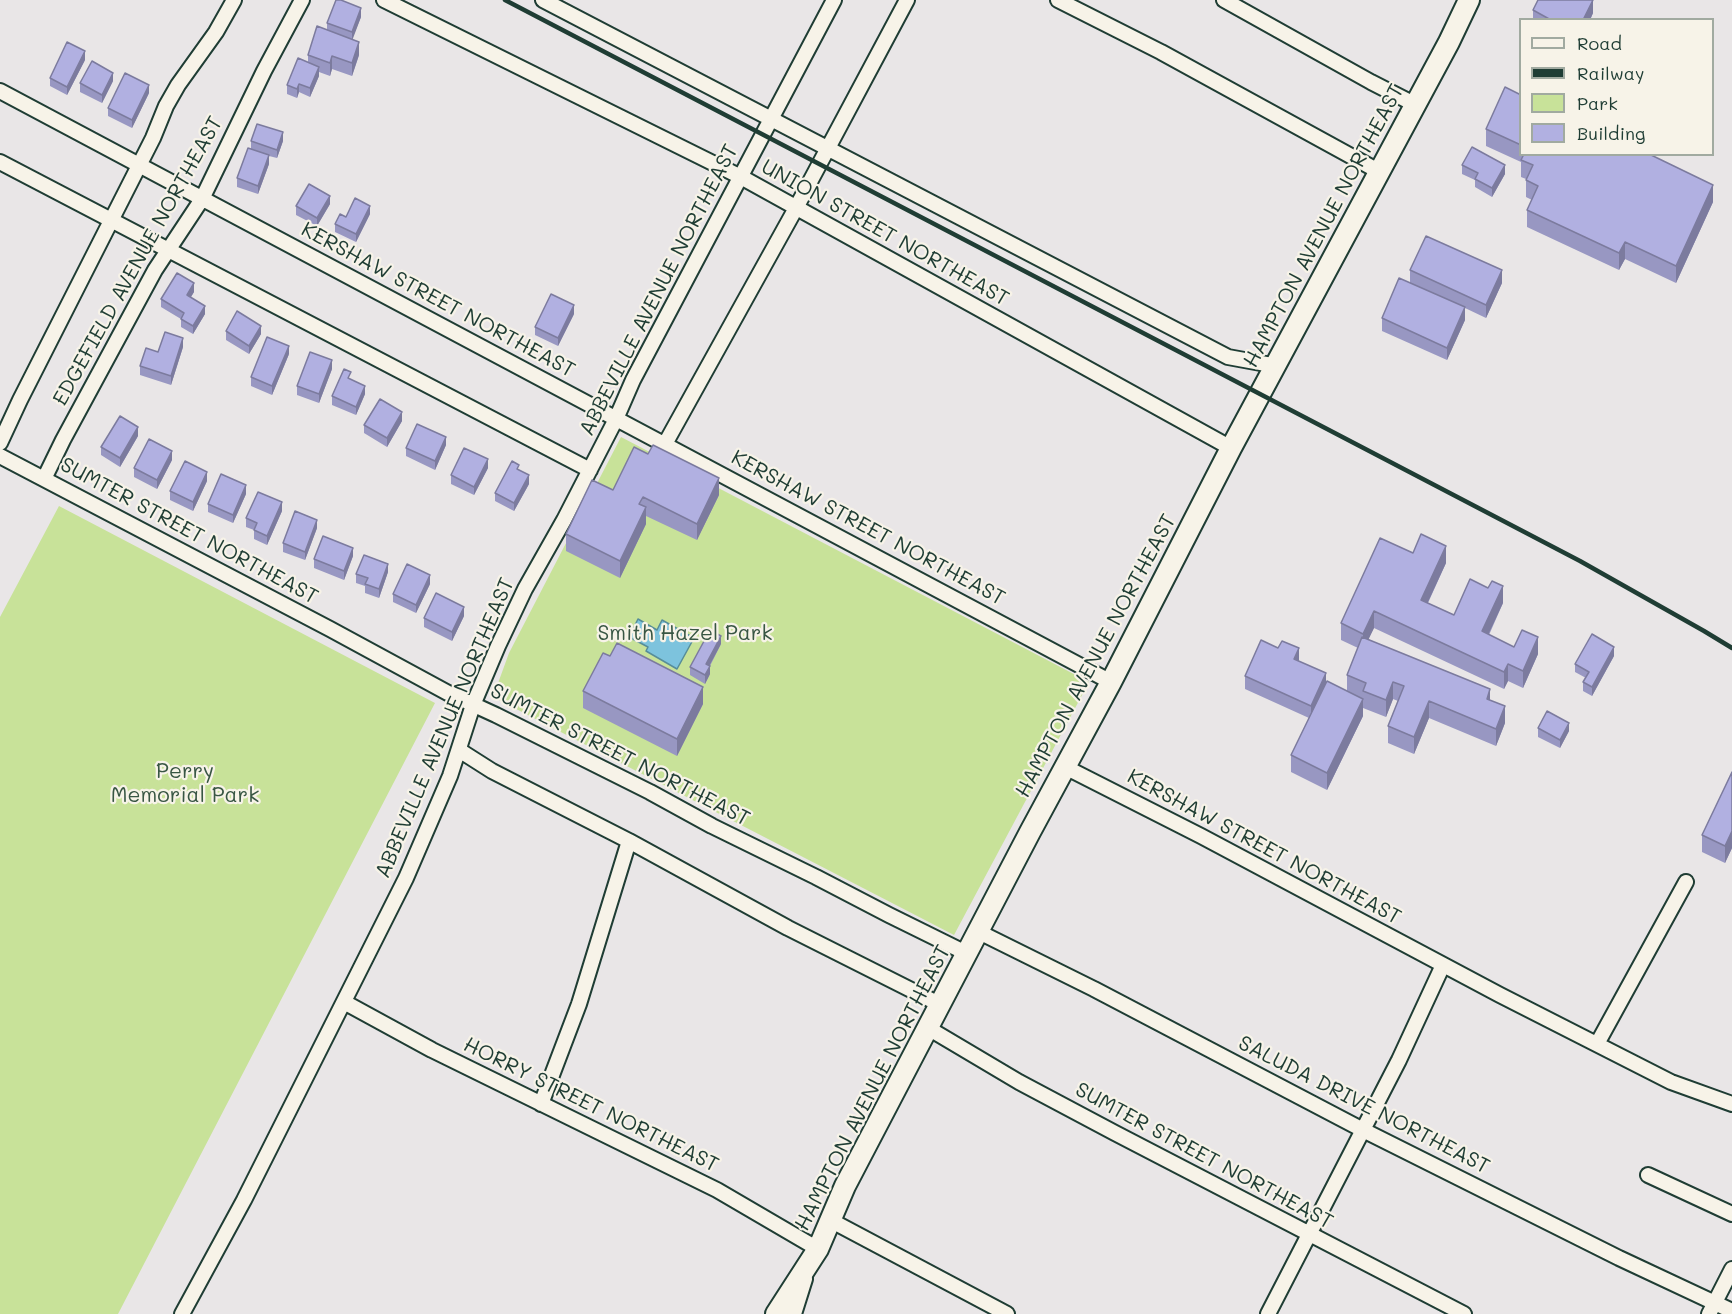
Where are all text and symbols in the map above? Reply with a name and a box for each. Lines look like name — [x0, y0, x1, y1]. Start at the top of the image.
legend — [1519, 18, 1714, 156]
text: Road — [1577, 31, 1622, 55]
text: Railway — [1577, 61, 1644, 85]
street label: HAMPTON AVENUE NORTHEAST — [1238, 80, 1410, 372]
text: Park — [1577, 91, 1618, 115]
street label: EDGEFIELD AVENUE NORTHEAST — [48, 112, 228, 410]
text: Building — [1577, 121, 1645, 145]
street label: ABBEVILLE AVENUE NORTHEAST — [574, 140, 744, 440]
street label: UNION STREET NORTHEAST — [757, 154, 1013, 312]
street label: KERSHAW STREET NORTHEAST — [297, 217, 579, 383]
street label: KERSHAW STREET NORTHEAST — [727, 445, 1009, 611]
street label: SUMTER STREET NORTHEAST — [56, 452, 322, 610]
street label: HAMPTON AVENUE NORTHEAST — [1010, 510, 1182, 802]
street label: ABBEVILLE AVENUE NORTHEAST — [370, 574, 520, 882]
park label: Smith Hazel Park — [597, 621, 773, 647]
street label: SUMTER STREET NORTHEAST — [486, 678, 754, 832]
park label: Perry Memorial Park — [111, 759, 259, 809]
street label: KERSHAW STREET NORTHEAST — [1123, 764, 1405, 930]
street label: HAMPTON AVENUE NORTHEAST — [790, 941, 956, 1235]
street label: SALUDA DRIVE NORTHEAST — [1234, 1030, 1494, 1180]
street label: HORRY STREET NORTHEAST — [459, 1032, 723, 1178]
street label: SUMTER STREET NORTHEAST — [1071, 1077, 1337, 1235]

